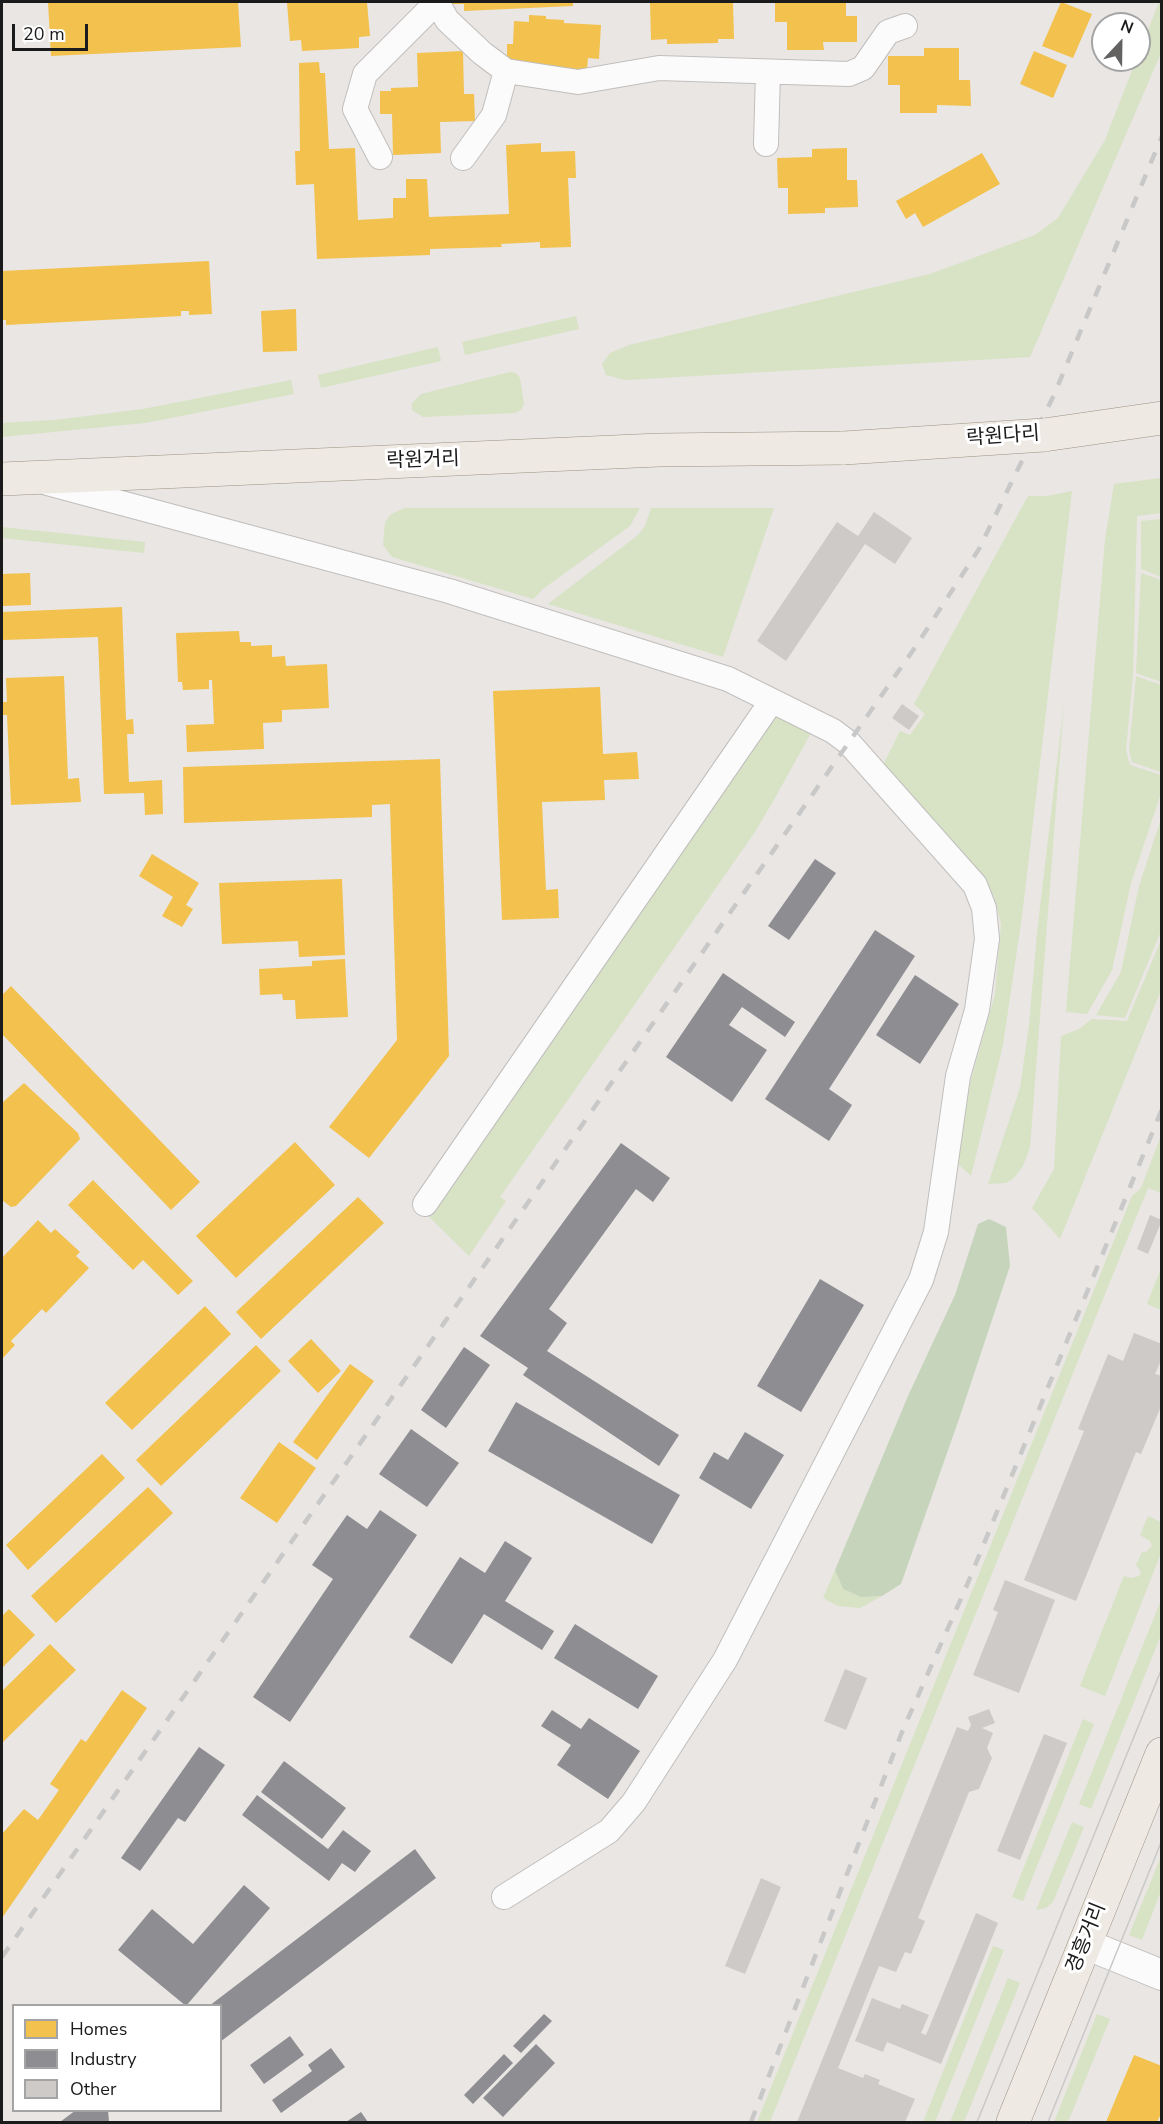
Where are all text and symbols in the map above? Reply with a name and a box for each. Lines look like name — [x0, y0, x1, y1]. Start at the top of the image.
scale bar — [15, 12, 92, 50]
north arrow — [1091, 12, 1151, 72]
text: N — [1117, 15, 1137, 40]
text: 20 m — [23, 22, 65, 46]
street label: 락원다리 — [965, 422, 1041, 452]
street label: 락원거리 — [386, 448, 460, 474]
street label: 경흥거리 — [1062, 1899, 1112, 1977]
legend — [12, 2004, 222, 2112]
text: Homes — [70, 2017, 127, 2041]
text: Industry — [70, 2047, 137, 2071]
text: Other — [70, 2077, 116, 2101]

